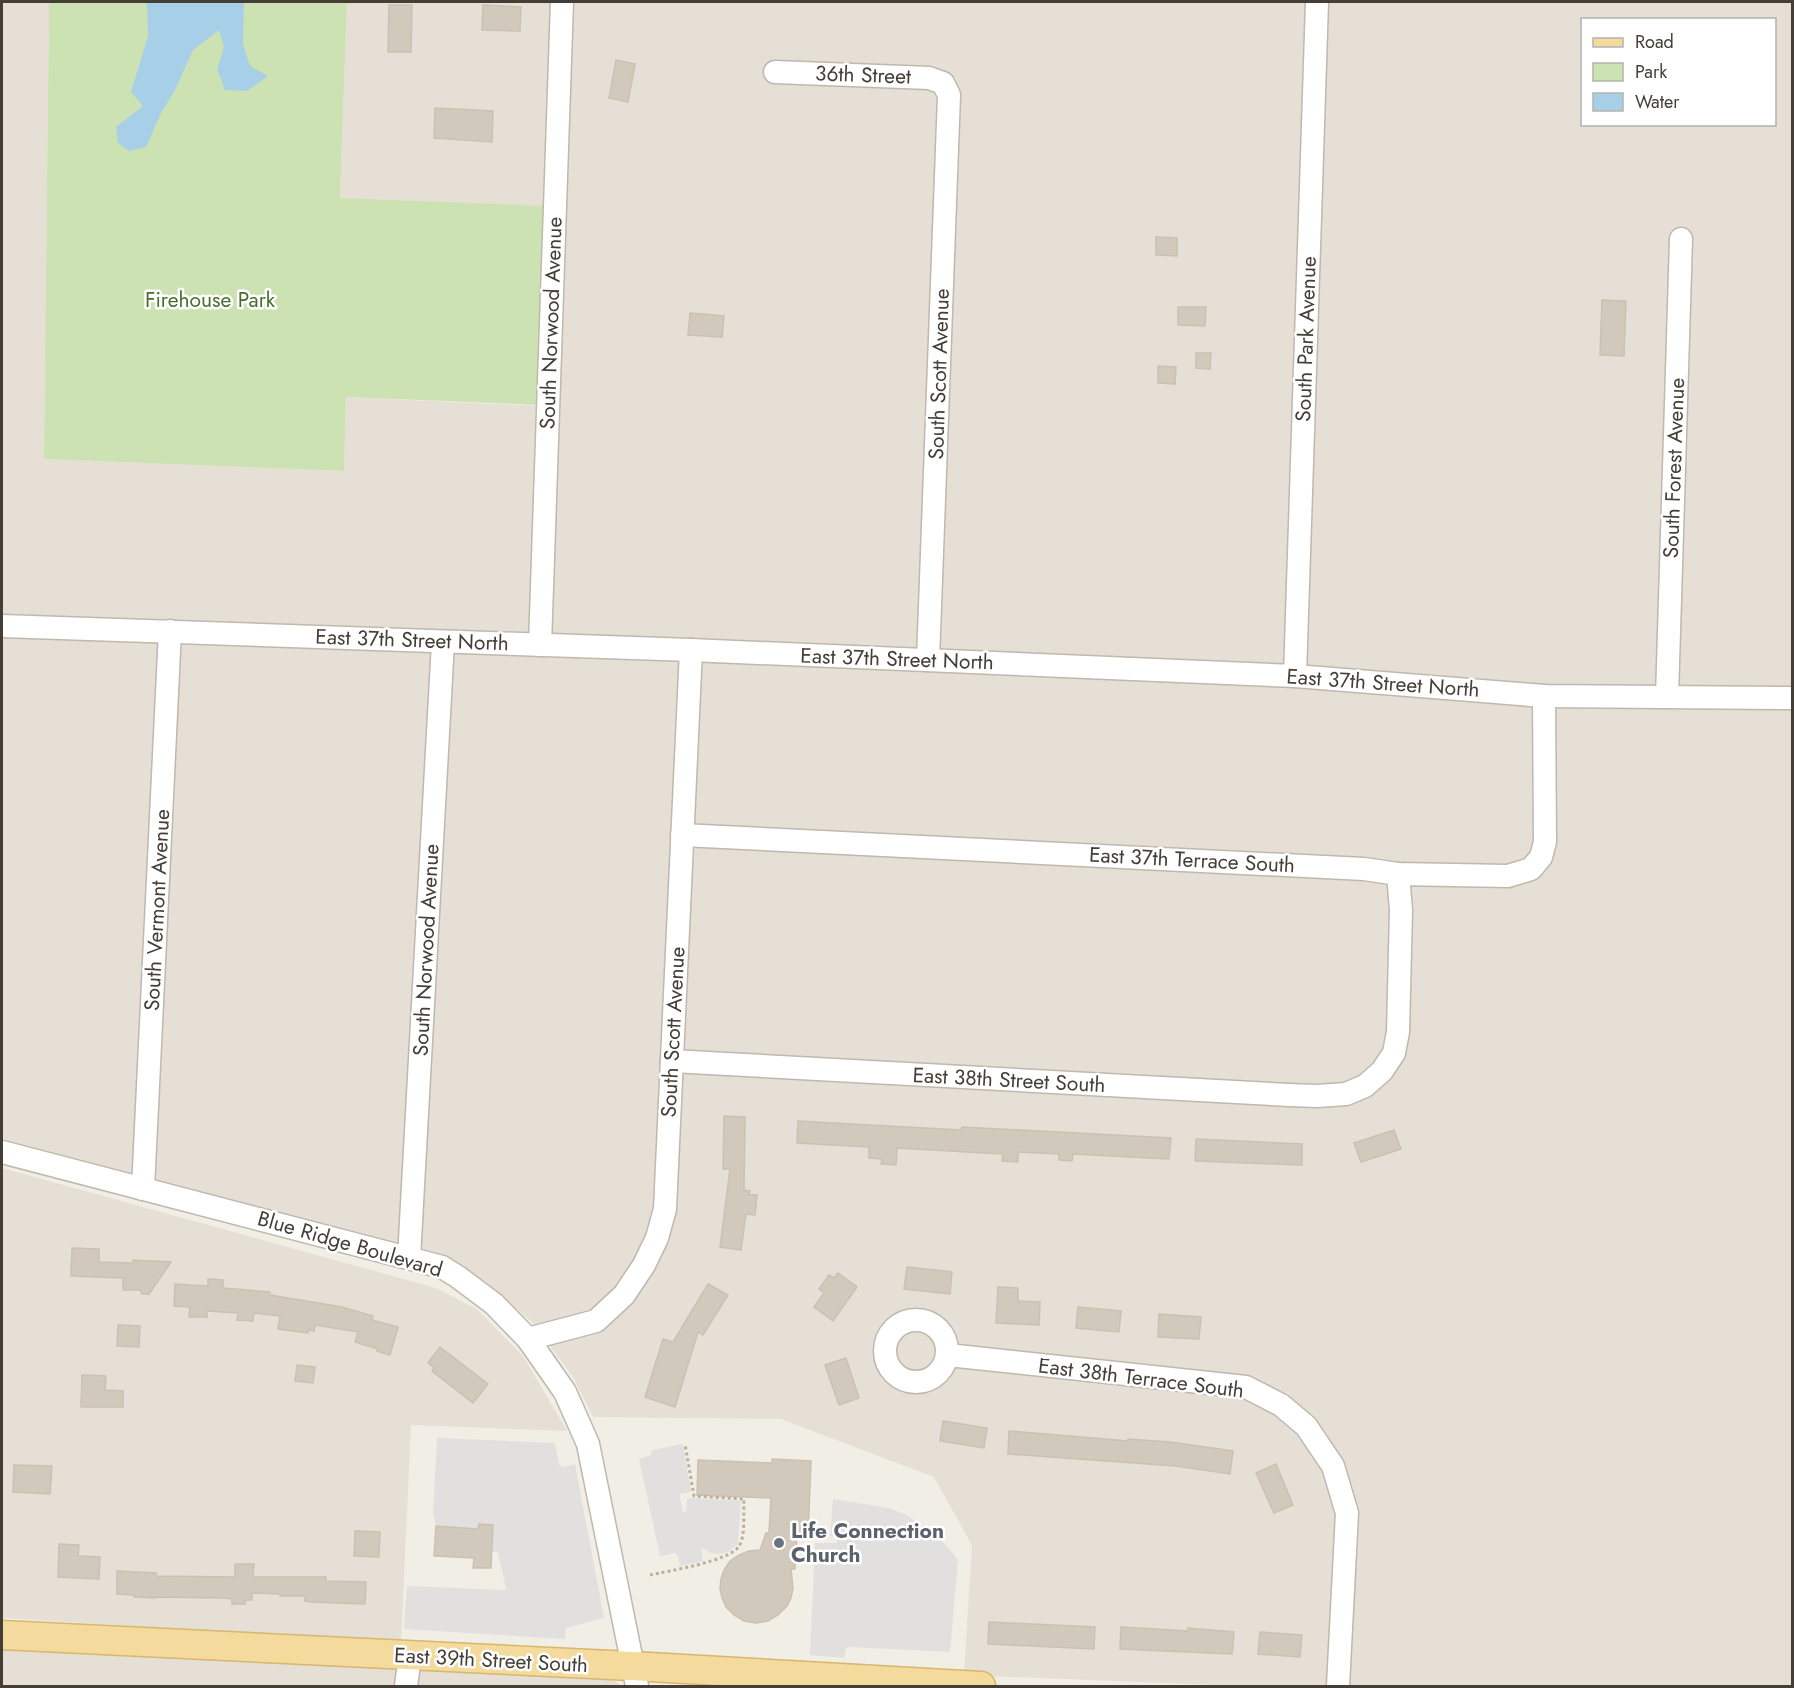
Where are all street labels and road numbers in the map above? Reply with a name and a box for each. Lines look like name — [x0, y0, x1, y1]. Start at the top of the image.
street label: 36th Street — [814, 58, 912, 92]
street label: South Norwood Avenue — [532, 216, 570, 430]
street label: South Park Avenue — [1288, 256, 1324, 422]
street label: South Scott Avenue — [921, 288, 957, 460]
street label: South Forest Avenue — [1656, 377, 1692, 559]
street label: East 37th Street North — [315, 622, 509, 658]
street label: East 37th Street North — [800, 641, 994, 677]
street label: East 37th Street North — [1285, 661, 1481, 705]
street label: South Vermont Avenue — [137, 808, 177, 1012]
street label: East 37th Terrace South — [1088, 840, 1296, 880]
street label: South Norwood Avenue — [405, 843, 447, 1057]
street label: South Scott Avenue — [654, 946, 692, 1118]
street label: East 38th Street South — [912, 1060, 1106, 1100]
street label: Blue Ridge Boulevard — [254, 1203, 446, 1285]
street label: East 38th Terrace South — [1036, 1351, 1246, 1405]
street label: East 39th Street South — [393, 1640, 589, 1680]

